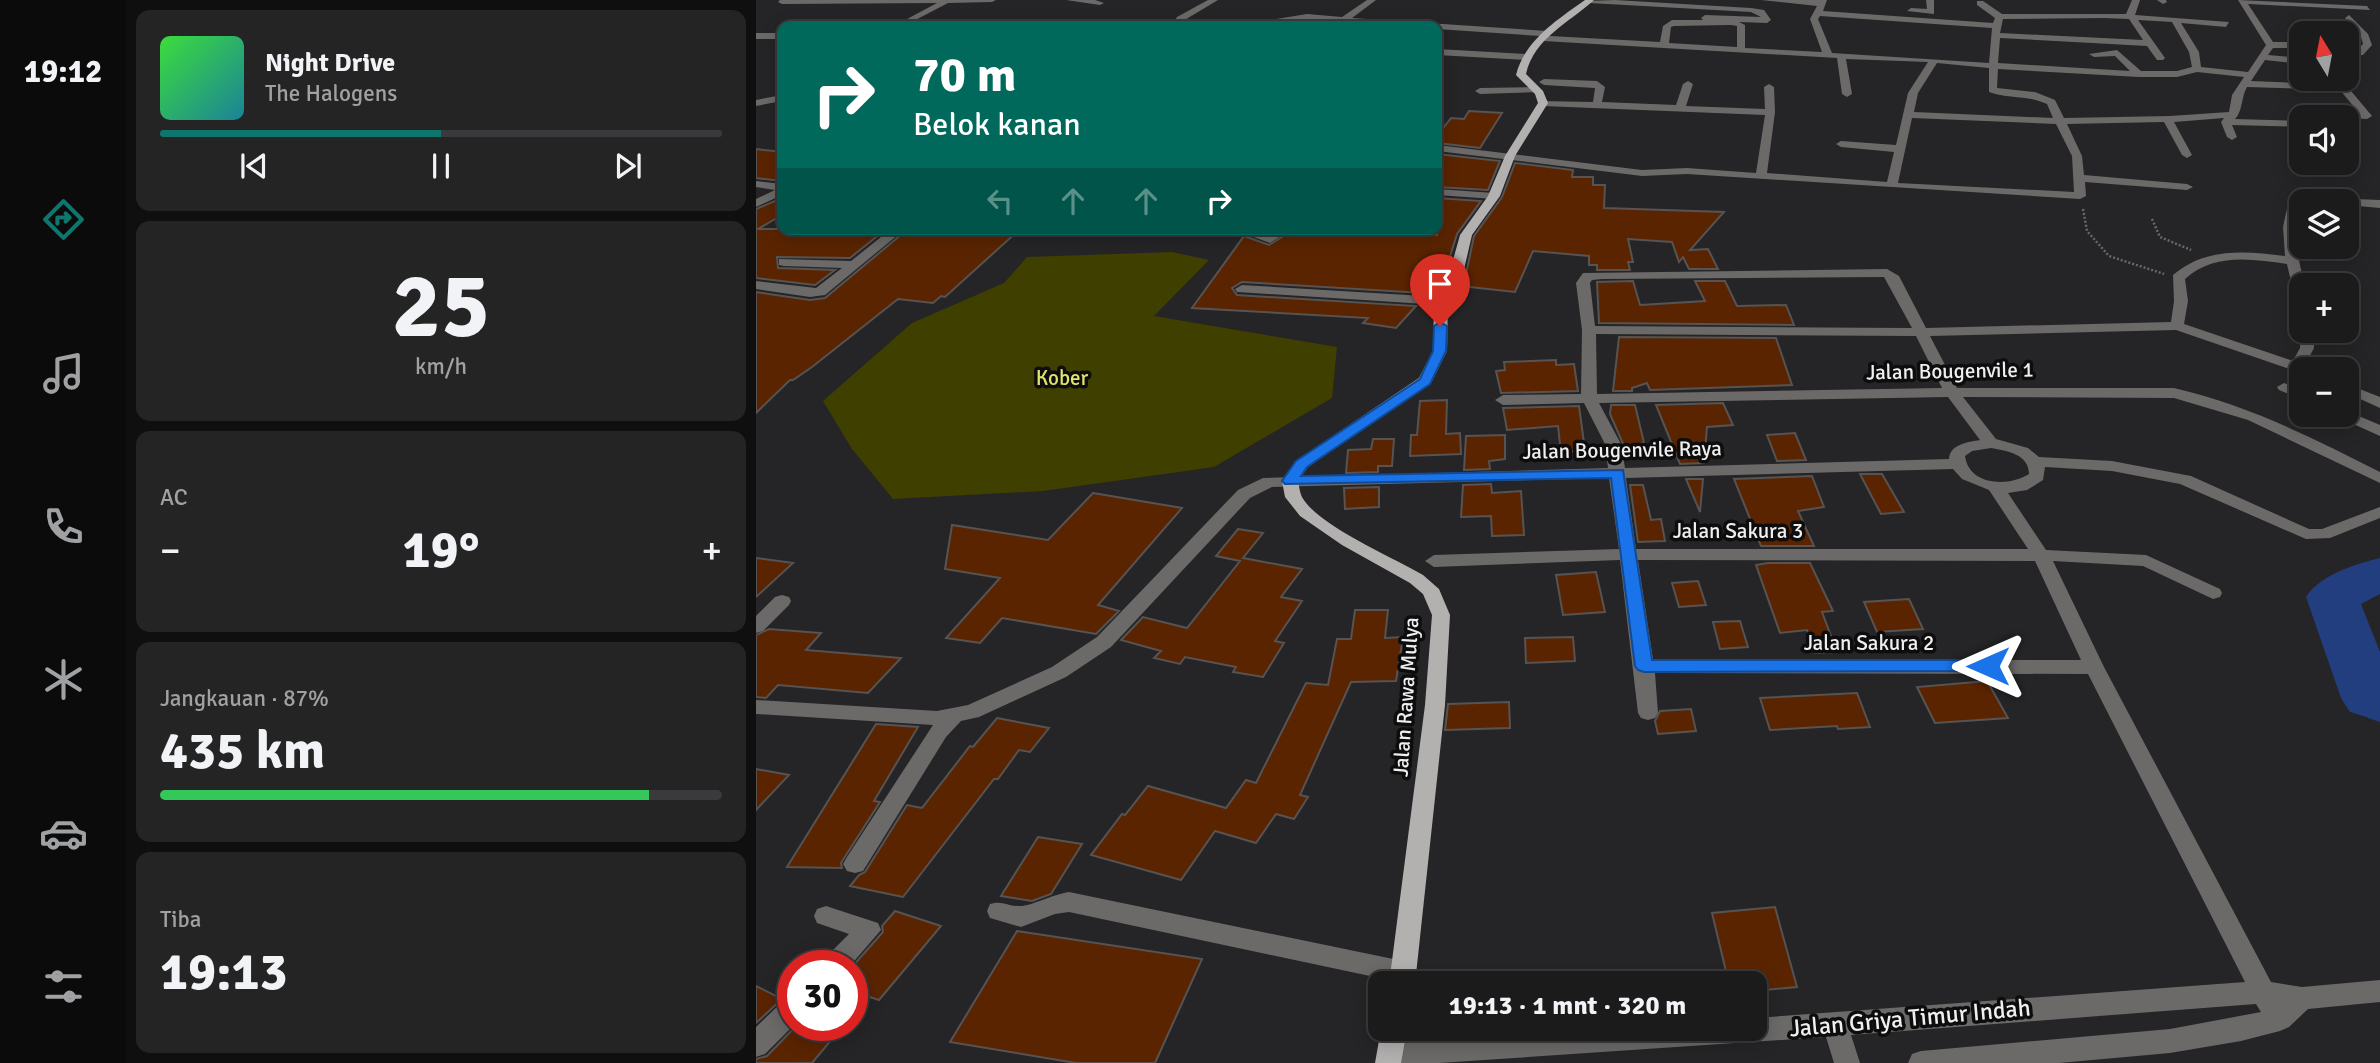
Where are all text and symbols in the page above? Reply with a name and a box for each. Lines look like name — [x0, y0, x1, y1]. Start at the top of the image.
north arrow — [2289, 21, 2359, 91]
map controls — [2289, 21, 2359, 427]
text: 70 m — [913, 45, 1016, 105]
text: Night Drive — [265, 47, 395, 79]
icon: right — [798, 49, 889, 140]
text: 19:12 — [24, 52, 102, 91]
text: The Halogens — [265, 79, 397, 108]
text: Belok kanan — [913, 105, 1081, 144]
button: sound — [2289, 105, 2359, 175]
icon: previous — [235, 147, 273, 185]
icon: pause — [422, 147, 460, 185]
icon: next — [609, 147, 647, 185]
icon: left — [981, 182, 1019, 220]
icon: ahead — [1054, 182, 1092, 220]
icon: ahead — [1127, 182, 1165, 220]
icon: right — [1200, 182, 1238, 220]
button: layers — [2289, 189, 2359, 259]
icon: directions — [39, 195, 88, 244]
text: 25 — [392, 250, 490, 363]
pin — [1410, 254, 1470, 326]
icon: arrive — [1421, 265, 1459, 303]
button: + — [2289, 273, 2359, 343]
icon: music — [39, 349, 88, 398]
text: km/h — [415, 352, 467, 381]
street label: Jalan Bougenvile 1 — [1866, 357, 2034, 385]
button: − — [2289, 357, 2359, 427]
park label: Kober — [1036, 365, 1088, 391]
street label: Jalan Bougenvile Raya — [1522, 435, 1722, 465]
text: AC — [160, 483, 188, 512]
icon: phone — [39, 502, 88, 551]
text: 19° — [403, 518, 479, 582]
street label: Jalan Sakura 3 — [1673, 518, 1803, 544]
text: − — [160, 527, 181, 574]
text: + — [701, 527, 722, 574]
street label: Jalan Rawa Mulya — [1387, 616, 1425, 778]
position arrow — [1951, 629, 2025, 703]
street label: Jalan Sakura 2 — [1804, 630, 1934, 656]
icon: climate — [39, 655, 88, 704]
text: Jangkauan · 87% — [160, 684, 329, 713]
text: 435 km — [160, 719, 325, 783]
icon: car — [39, 809, 88, 858]
text: Tiba — [160, 905, 201, 934]
text: 19:13 — [160, 940, 288, 1004]
speed limit sign: 30 — [777, 950, 868, 1041]
icon: filters — [39, 962, 88, 1011]
text: 19:13 · 1 mnt · 320 m — [1449, 990, 1686, 1022]
street label: Jalan Griya Timur Indah — [1788, 993, 2032, 1043]

